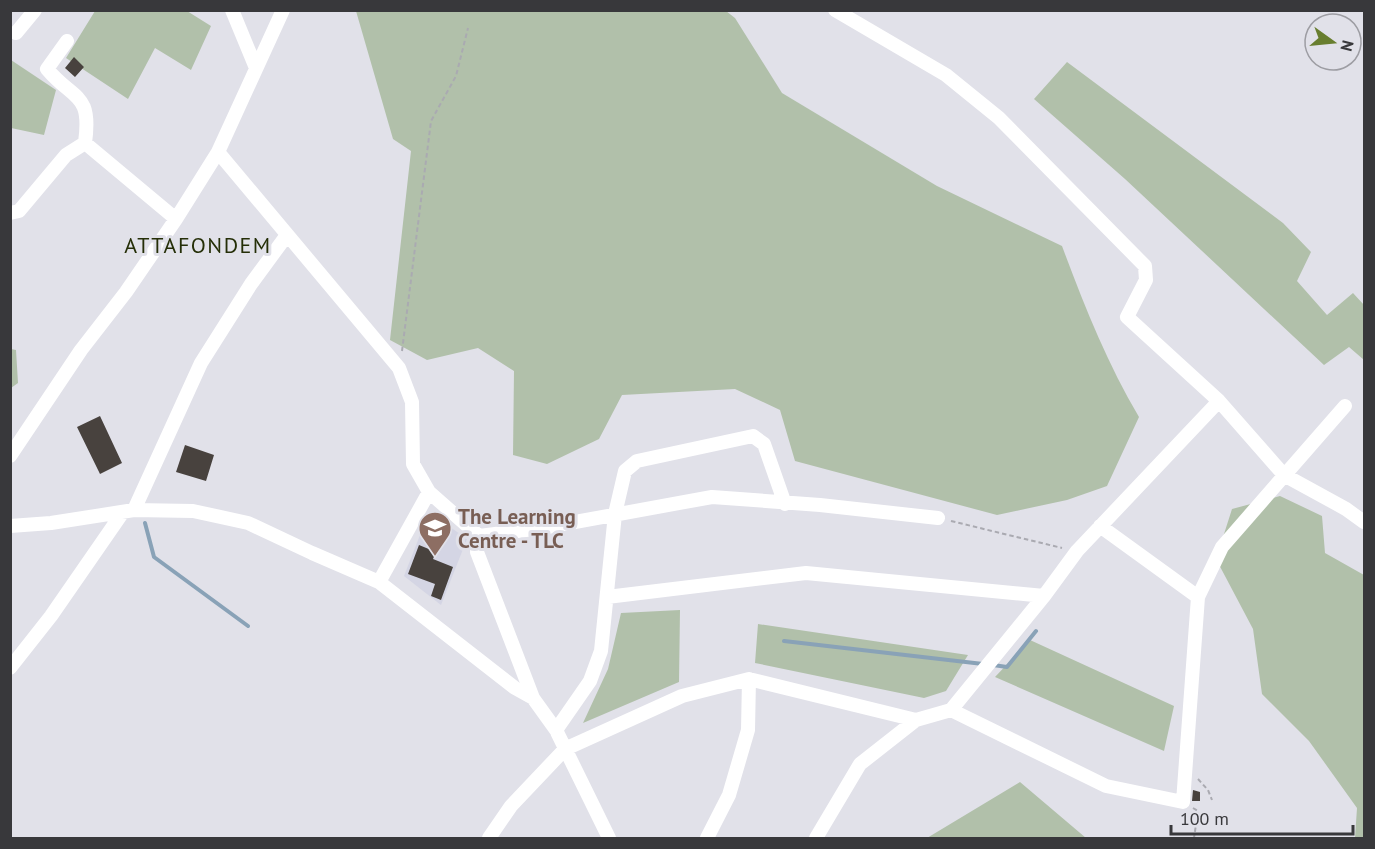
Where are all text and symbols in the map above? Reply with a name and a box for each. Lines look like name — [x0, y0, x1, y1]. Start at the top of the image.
north arrow — [1303, 12, 1363, 72]
text: N — [1336, 38, 1359, 54]
district label: ATTAFONDEM — [124, 231, 272, 259]
place label: The Learning Centre - TLC — [458, 503, 576, 554]
school or university icon: The Learning Centre - TLC — [417, 510, 453, 557]
scale bar — [1171, 798, 1352, 836]
text: 100 m — [1180, 807, 1229, 830]

